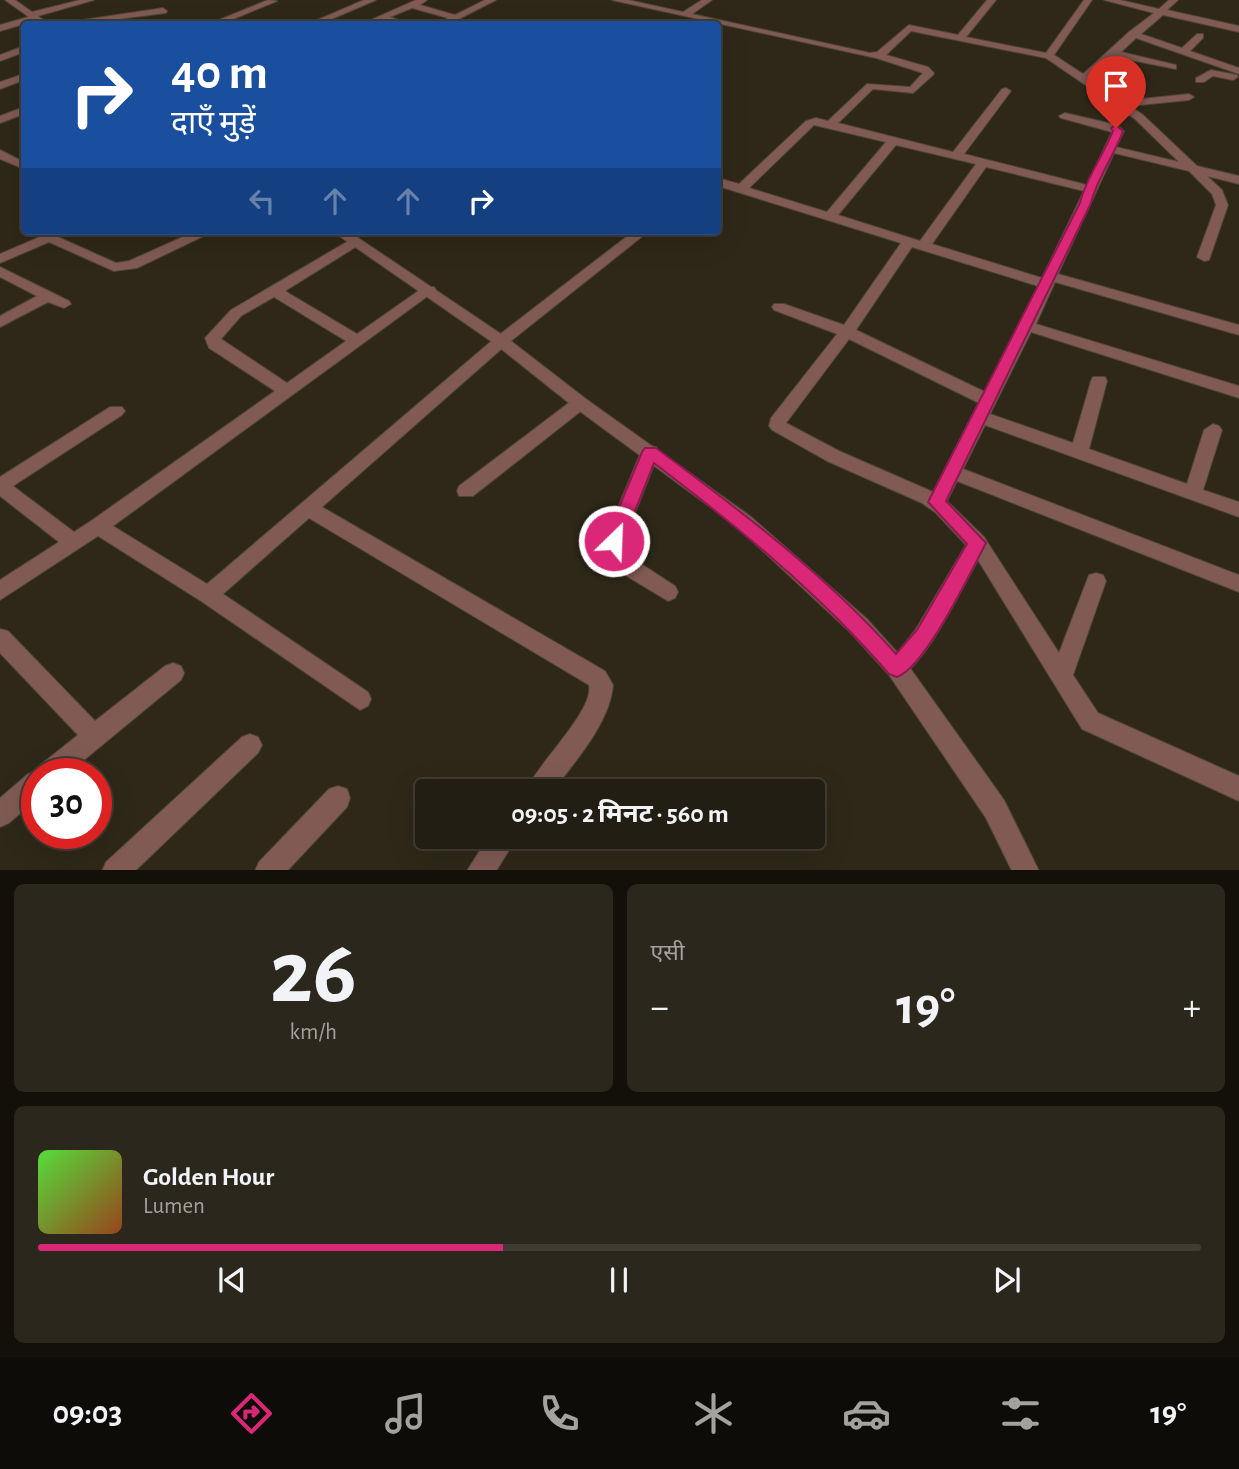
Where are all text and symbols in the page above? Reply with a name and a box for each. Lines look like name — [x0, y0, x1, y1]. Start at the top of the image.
icon: right — [56, 49, 147, 140]
text: 40 m — [171, 49, 268, 98]
pin — [1086, 56, 1146, 128]
icon: arrive — [1097, 67, 1135, 105]
text: दाएँ मुड़ें — [171, 107, 256, 139]
icon: left — [243, 182, 281, 220]
icon: ahead — [316, 182, 354, 220]
icon: ahead — [389, 182, 427, 220]
icon: right — [462, 182, 500, 220]
position arrow — [577, 504, 651, 578]
speed limit sign: 30 — [21, 758, 112, 849]
text: 09:05 · 2 मिनट · 560 m — [511, 801, 729, 827]
text: 26 — [270, 928, 357, 1019]
text: एसी — [651, 942, 685, 965]
text: 19° — [896, 981, 955, 1033]
text: − — [651, 989, 669, 1027]
text: + — [1183, 989, 1201, 1027]
text: km/h — [290, 1021, 337, 1044]
text: Golden Hour — [143, 1164, 274, 1190]
text: Lumen — [143, 1195, 205, 1218]
icon: previous — [213, 1261, 251, 1299]
icon: pause — [600, 1261, 638, 1299]
icon: next — [988, 1261, 1026, 1299]
icon: directions — [227, 1389, 276, 1438]
icon: music — [381, 1389, 430, 1438]
icon: phone — [535, 1389, 584, 1438]
icon: climate — [689, 1389, 738, 1438]
icon: car — [842, 1389, 891, 1438]
icon: filters — [996, 1389, 1045, 1438]
text: 09:03 — [52, 1397, 122, 1429]
text: 19° — [1150, 1397, 1186, 1429]

